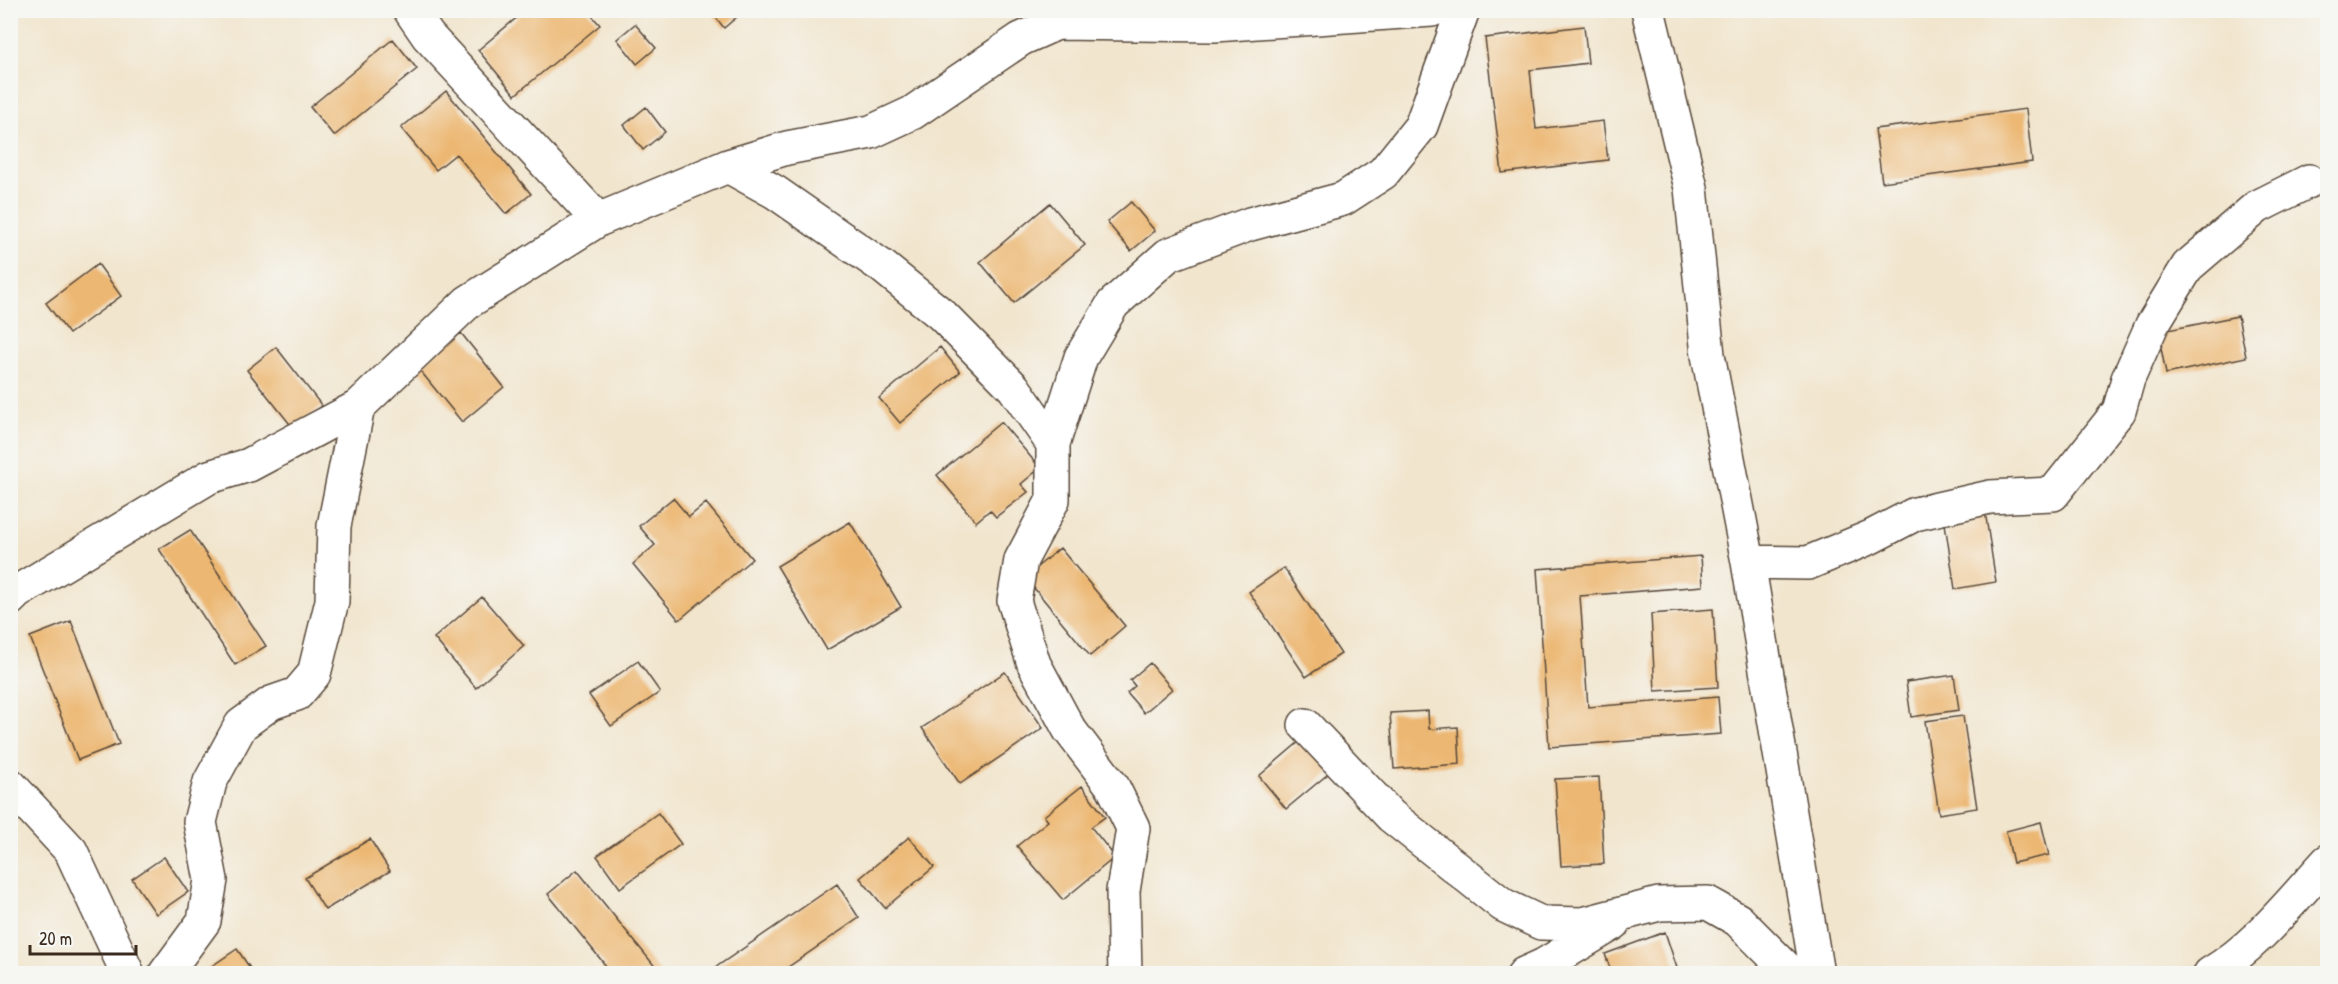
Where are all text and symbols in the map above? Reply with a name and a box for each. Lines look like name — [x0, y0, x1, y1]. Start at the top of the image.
scale bar — [30, 918, 136, 956]
text: 20 m — [39, 926, 72, 951]

